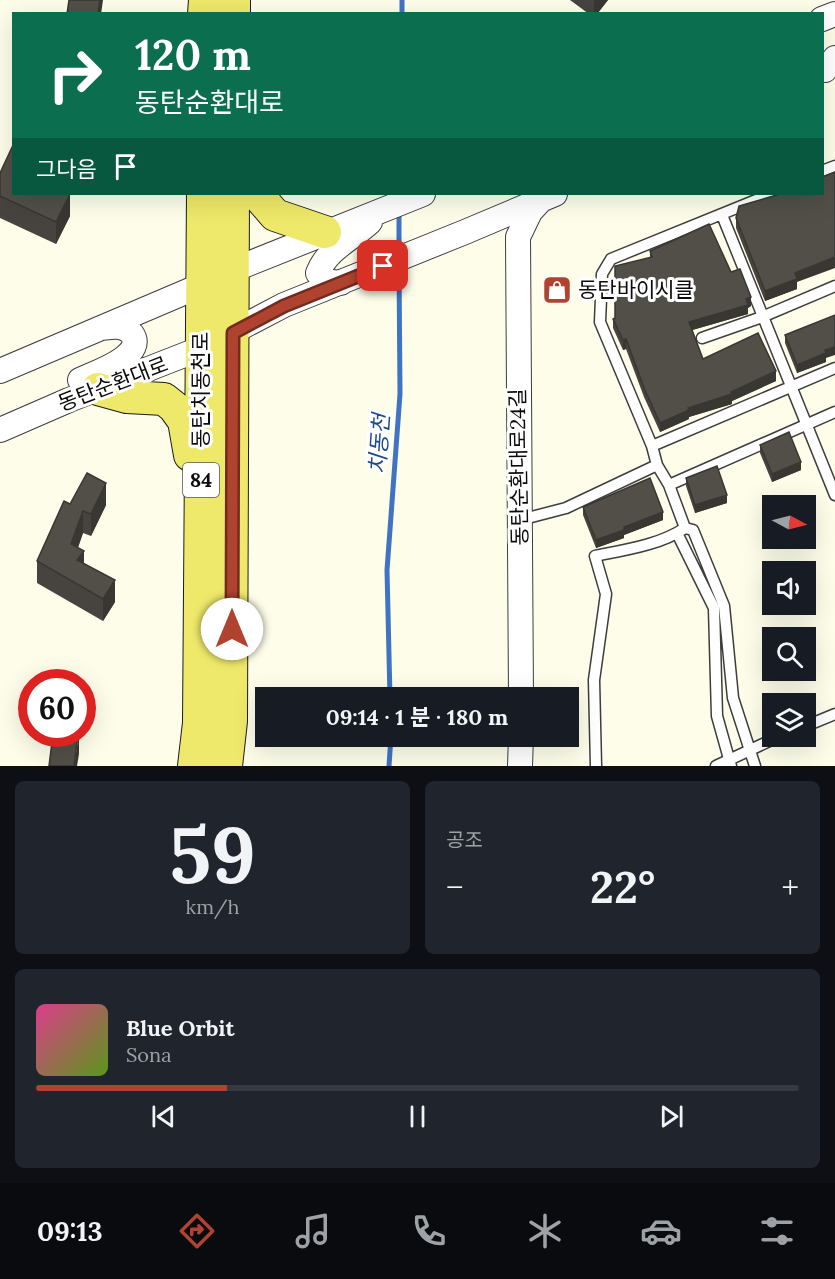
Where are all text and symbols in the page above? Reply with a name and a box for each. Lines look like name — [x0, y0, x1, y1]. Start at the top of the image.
text: 120 m — [135, 28, 251, 82]
icon: right — [36, 36, 114, 114]
text: 동탄순환대로 — [135, 85, 284, 119]
icon: arrive — [109, 150, 142, 183]
text: 그다음 — [36, 155, 97, 183]
pin — [357, 240, 408, 291]
icon: arrive — [366, 249, 399, 282]
shop icon: 동탄바이시클 — [541, 274, 573, 306]
place label: 동탄바이시클 — [578, 276, 694, 303]
street label: 동탄치동천로 — [187, 332, 214, 448]
street label: 동탄순환대로 — [54, 350, 172, 417]
street label: 동탄순환대로24길 — [504, 388, 533, 546]
water label: 치동천 — [363, 410, 395, 475]
road number: 84 — [183, 463, 219, 497]
north arrow — [762, 495, 816, 549]
map controls — [762, 495, 816, 747]
button: sound — [762, 561, 816, 615]
position arrow — [200, 597, 264, 661]
button: search — [762, 627, 816, 681]
speed limit sign: 60 — [18, 669, 96, 747]
button: layers — [762, 693, 816, 747]
text: 09:14 · 1 분 · 180 m — [326, 703, 508, 731]
text: 59 — [169, 805, 256, 904]
text: 공조 — [446, 827, 483, 852]
text: 22° — [590, 858, 655, 915]
text: − — [446, 866, 464, 908]
text: + — [781, 866, 799, 908]
text: km/h — [185, 894, 240, 919]
text: Blue Orbit — [126, 1014, 234, 1042]
text: Sona — [126, 1042, 172, 1067]
icon: previous — [147, 1100, 180, 1133]
icon: pause — [401, 1100, 434, 1133]
icon: next — [655, 1100, 688, 1133]
icon: directions — [176, 1210, 218, 1252]
icon: music — [292, 1210, 334, 1252]
icon: phone — [408, 1210, 450, 1252]
icon: climate — [524, 1210, 566, 1252]
icon: car — [640, 1210, 682, 1252]
icon: filters — [756, 1210, 798, 1252]
text: 09:13 — [37, 1214, 103, 1248]

